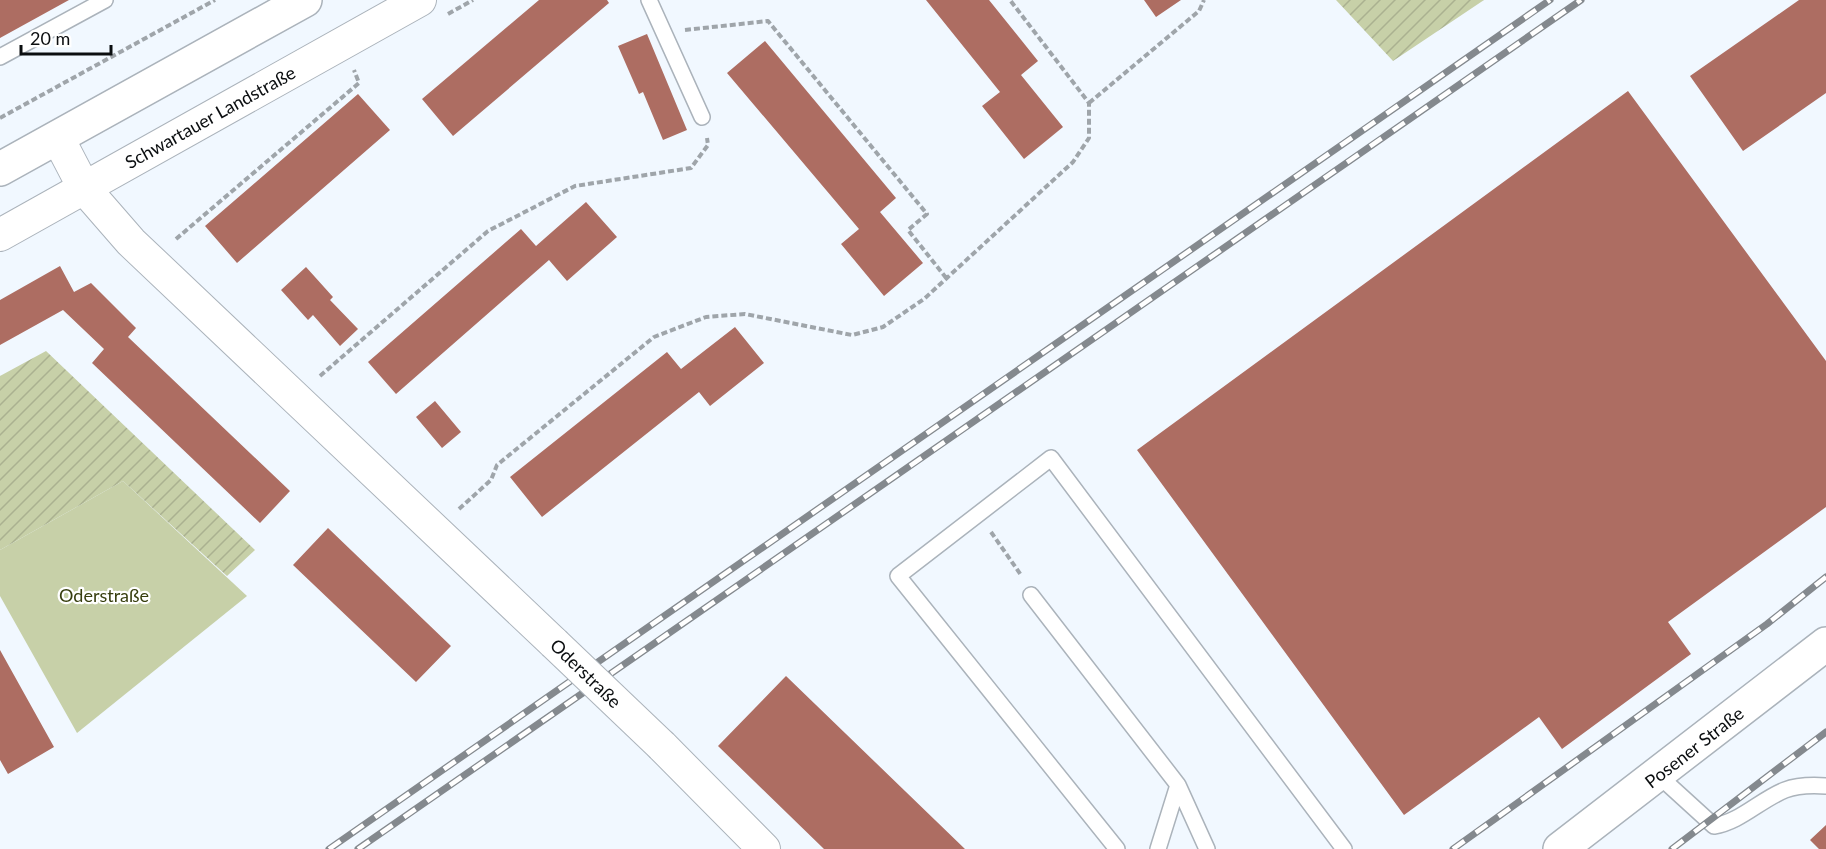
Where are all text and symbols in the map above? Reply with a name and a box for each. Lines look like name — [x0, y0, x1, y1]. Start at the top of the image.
scale bar — [21, 18, 111, 56]
text: 20 m — [30, 27, 70, 49]
street label: Schwartauer Landstraße — [121, 61, 299, 173]
park label: Oderstraße — [59, 584, 149, 606]
street label: Oderstraße — [546, 634, 626, 712]
street label: Posener Straße — [1640, 702, 1748, 792]

